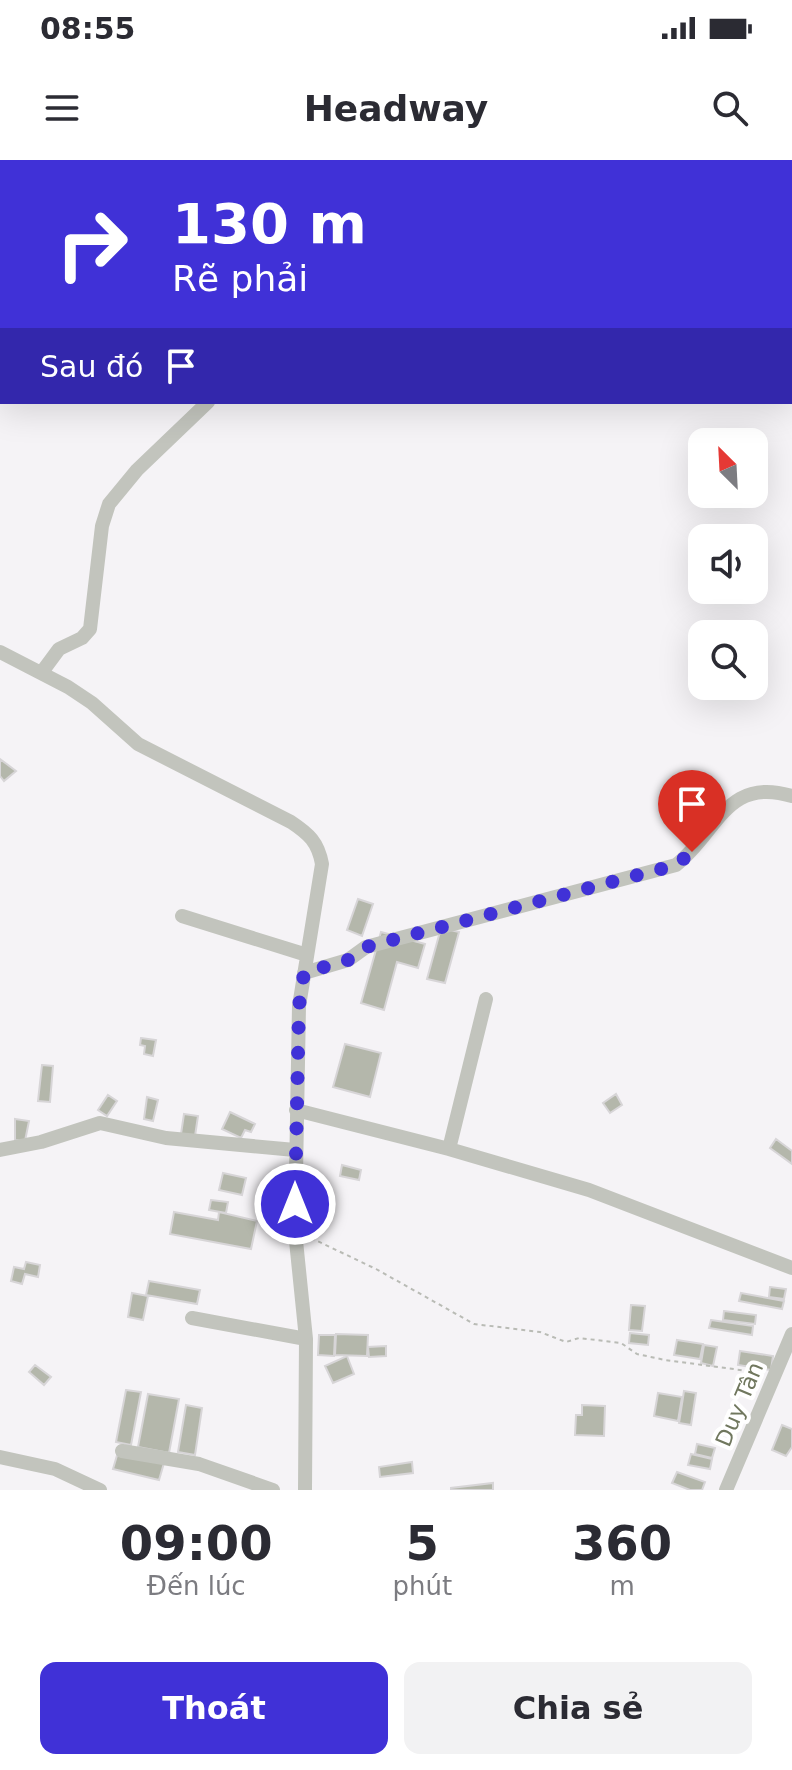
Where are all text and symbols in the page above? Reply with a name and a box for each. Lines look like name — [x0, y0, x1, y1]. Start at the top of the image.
text: 08:55 — [40, 11, 136, 46]
icon: menu — [40, 86, 84, 130]
icon: search — [708, 86, 752, 130]
text: Headway — [304, 88, 488, 129]
text: 130 m — [172, 191, 367, 256]
icon: right — [40, 192, 144, 296]
text: Rẽ phải — [172, 258, 308, 299]
icon: arrive — [159, 344, 203, 388]
text: Sau đó — [40, 349, 143, 384]
north arrow — [688, 428, 768, 508]
map controls — [688, 428, 768, 700]
button: sound — [688, 524, 768, 604]
button: search — [688, 620, 768, 700]
pin — [658, 770, 726, 852]
icon: arrive — [670, 782, 714, 826]
position arrow — [253, 1162, 337, 1246]
street label: Duy Tân — [711, 1358, 768, 1450]
text: 09:00 — [120, 1515, 273, 1571]
text: 5 — [406, 1515, 439, 1571]
text: 360 — [572, 1515, 672, 1571]
text: Đến lúc — [147, 1571, 246, 1601]
text: phút — [392, 1571, 452, 1601]
text: m — [609, 1571, 635, 1601]
button: Thoát — [40, 1662, 388, 1754]
button: Chia sẻ — [404, 1662, 752, 1754]

